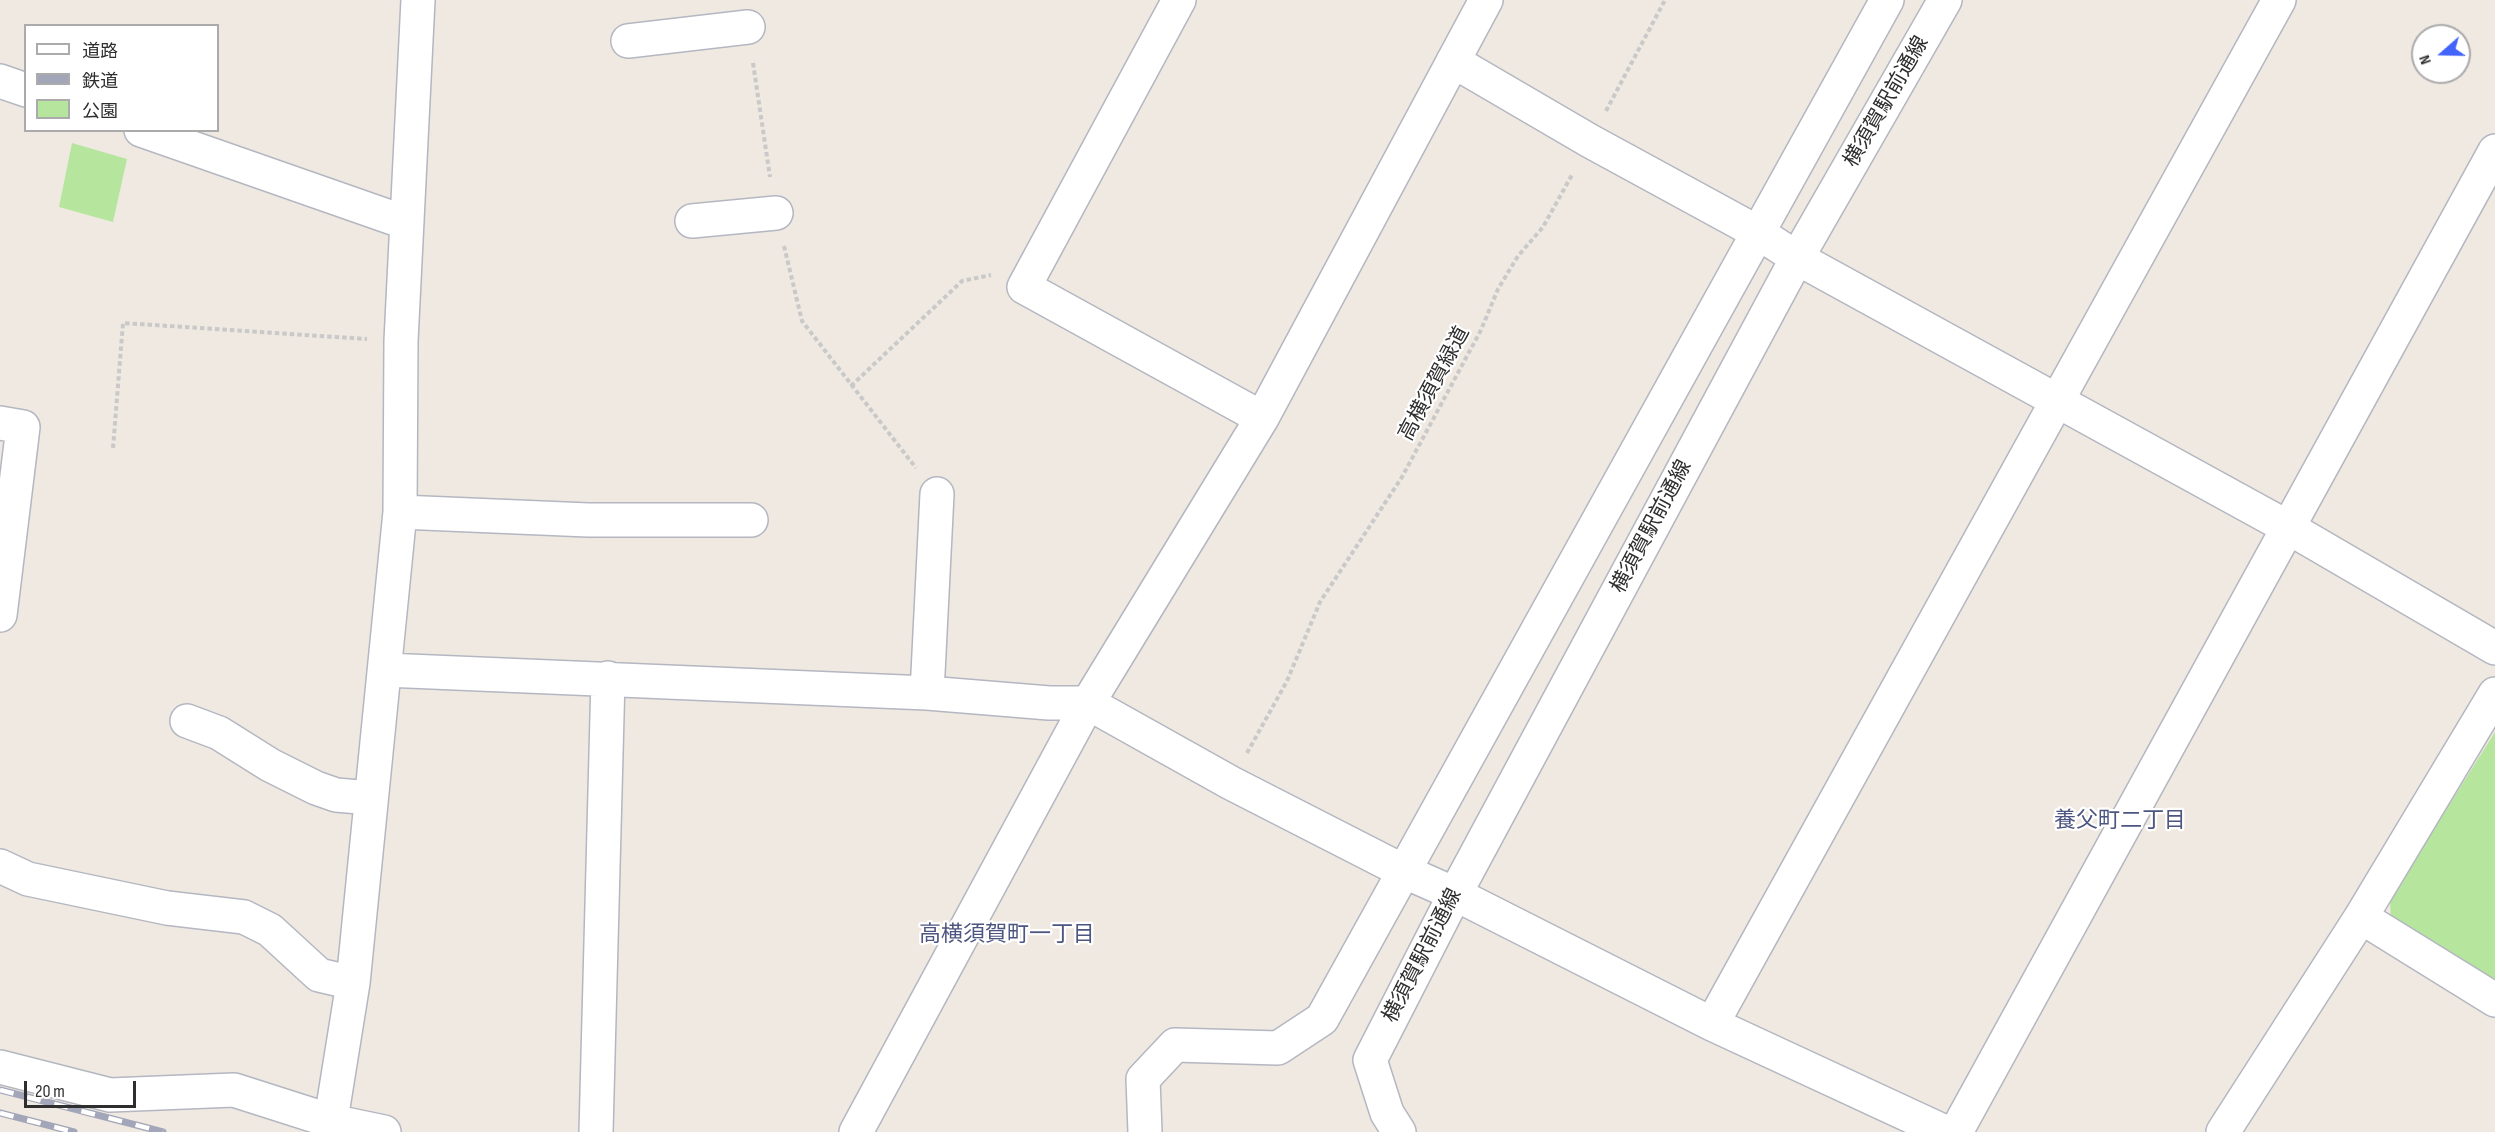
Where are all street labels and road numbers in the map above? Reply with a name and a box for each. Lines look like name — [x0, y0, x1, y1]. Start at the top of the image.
street label: 横須賀駅前通線 — [1839, 32, 1935, 172]
street label: 高横須賀緑道 — [1394, 322, 1476, 446]
street label: 横須賀駅前通線 — [1606, 456, 1698, 598]
street label: 横須賀駅前通線 — [1378, 885, 1468, 1027]

